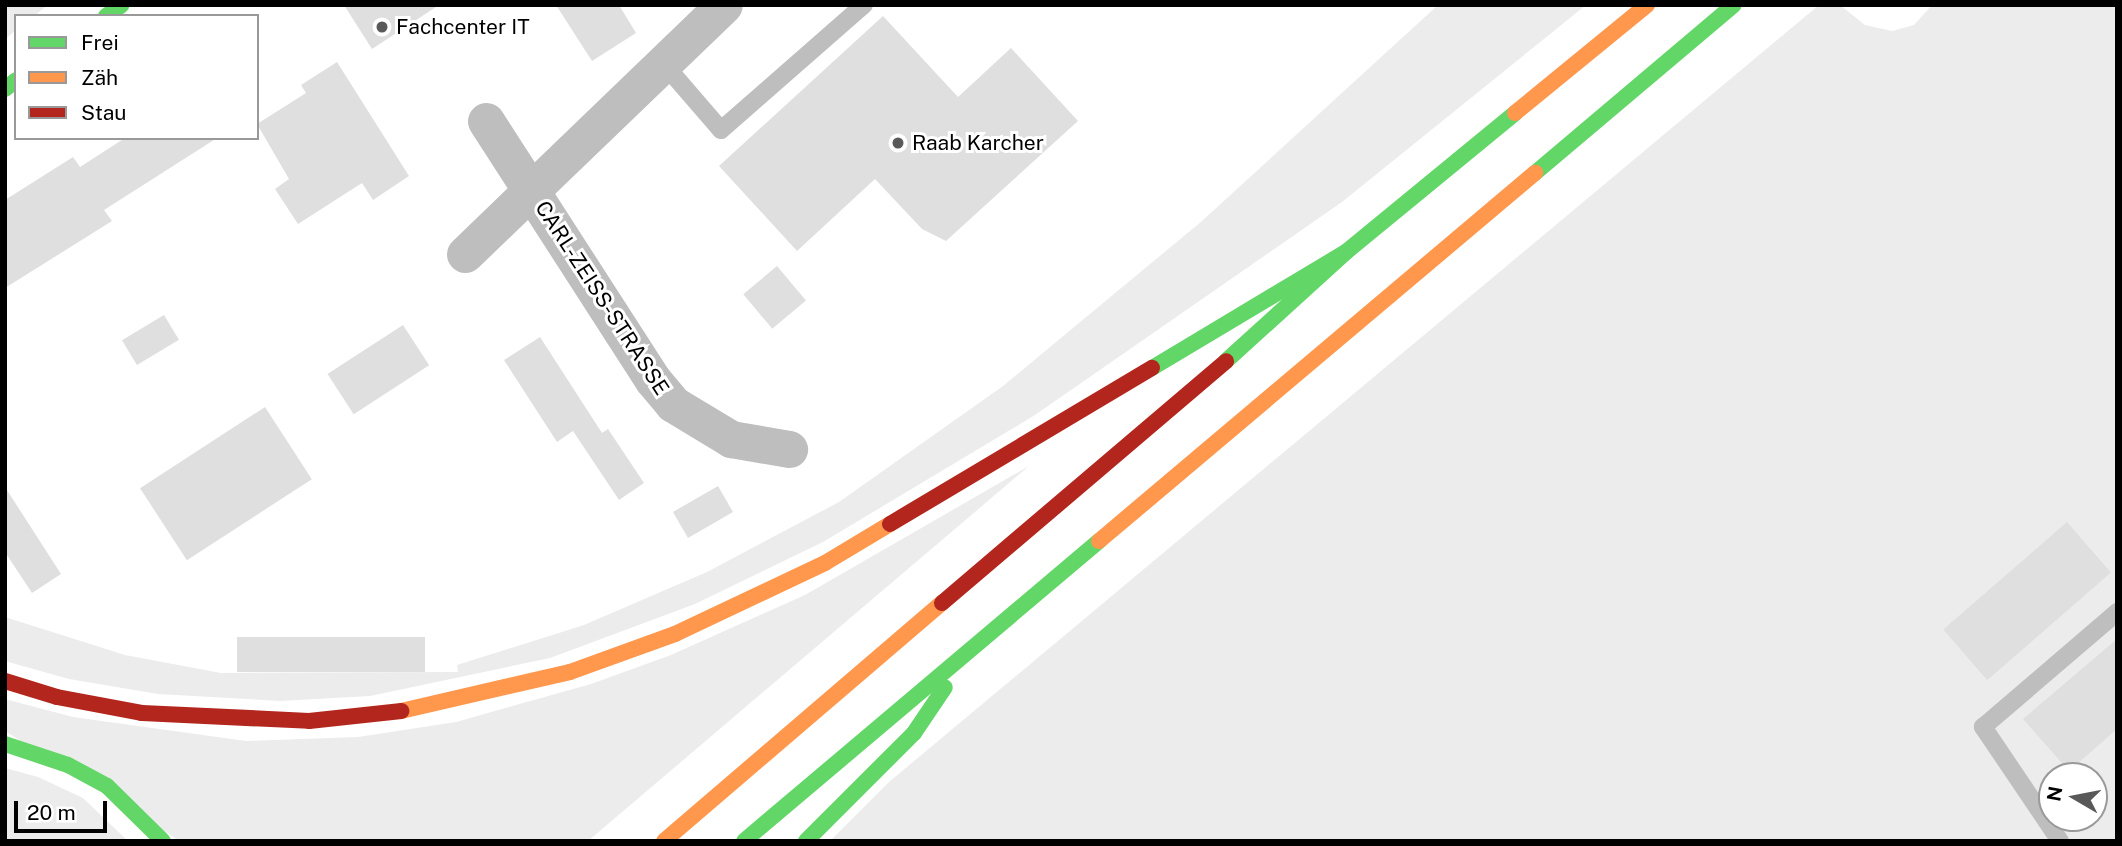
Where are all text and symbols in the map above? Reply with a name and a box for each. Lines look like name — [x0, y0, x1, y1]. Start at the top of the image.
legend — [14, 14, 259, 140]
place label: Fachcenter IT — [396, 14, 530, 40]
marker: Fachcenter IT — [374, 19, 390, 35]
text: Frei — [81, 30, 119, 55]
text: Zäh — [81, 65, 118, 90]
text: Stau — [81, 100, 127, 125]
place label: Raab Karcher — [912, 130, 1044, 156]
marker: Raab Karcher — [890, 135, 906, 151]
street label: CARL-ZEISS-STRASSE — [530, 196, 674, 400]
north arrow — [2038, 762, 2108, 832]
text: N — [2042, 784, 2066, 803]
scale bar — [18, 786, 110, 830]
text: 20 m — [27, 800, 76, 825]

